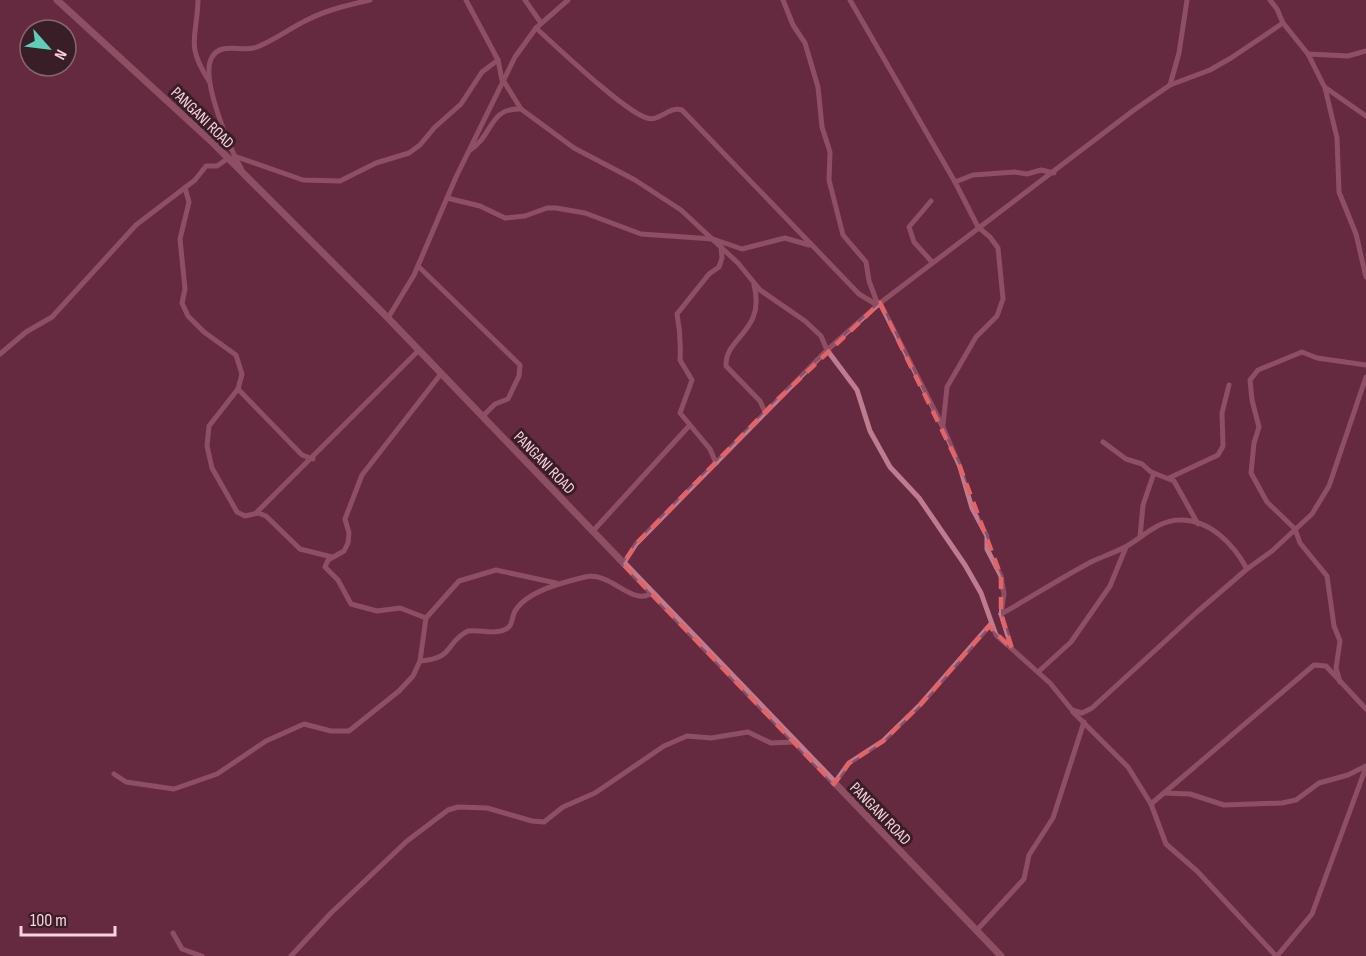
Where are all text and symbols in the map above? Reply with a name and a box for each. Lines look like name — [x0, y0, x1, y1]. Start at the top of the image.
north arrow — [18, 18, 78, 78]
text: N — [50, 46, 70, 63]
street label: PANGANI ROAD — [167, 83, 237, 153]
street label: PANGANI ROAD — [509, 428, 579, 499]
street label: PANGANI ROAD — [845, 779, 915, 850]
scale bar — [21, 899, 116, 937]
text: 100 m — [30, 910, 67, 931]

